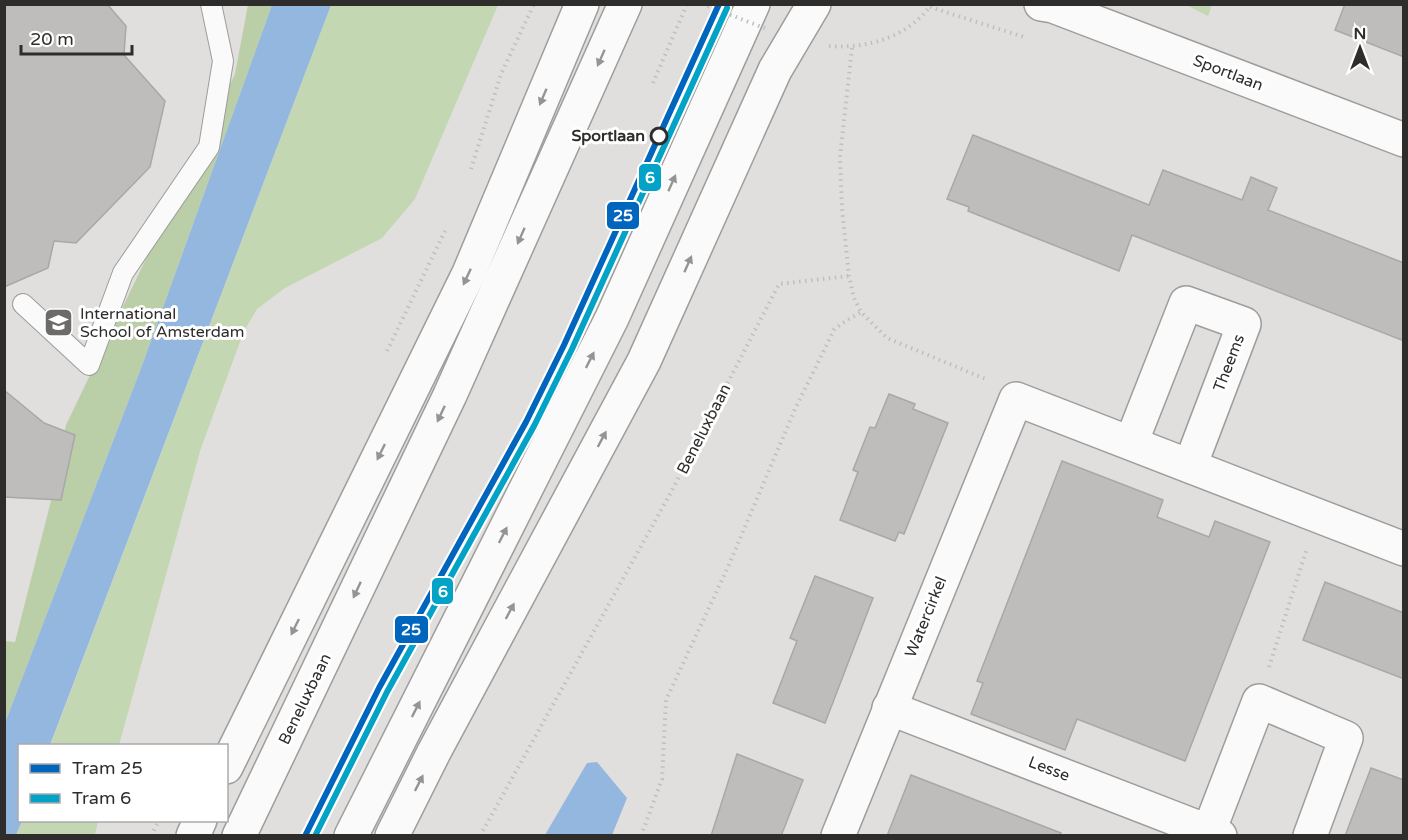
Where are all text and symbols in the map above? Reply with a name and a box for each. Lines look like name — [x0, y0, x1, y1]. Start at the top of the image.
scale bar — [21, 18, 132, 56]
north arrow — [1330, 18, 1390, 78]
text: N — [1354, 24, 1366, 44]
text: 20 m — [30, 28, 74, 50]
one-way arrow — [596, 49, 605, 66]
street label: Sportlaan — [1190, 50, 1266, 96]
one-way arrow — [538, 88, 547, 106]
place label: Sportlaan — [571, 126, 645, 146]
marker: Sportlaan — [650, 127, 668, 145]
line badge: 6 — [638, 163, 662, 192]
text: 6 — [645, 168, 655, 188]
one-way arrow — [668, 175, 677, 192]
line badge: 25 — [606, 201, 640, 230]
text: 25 — [613, 206, 633, 226]
one-way arrow — [516, 227, 526, 245]
one-way arrow — [683, 255, 693, 273]
one-way arrow — [462, 268, 471, 285]
place label: International School of Amsterdam — [80, 304, 245, 342]
school or university icon: International School of Amsterdam — [43, 307, 75, 339]
street label: Theems — [1209, 331, 1249, 395]
one-way arrow — [586, 352, 595, 369]
street label: Beneluxbaan — [673, 380, 735, 478]
one-way arrow — [436, 405, 445, 422]
one-way arrow — [597, 430, 607, 447]
one-way arrow — [376, 443, 386, 460]
one-way arrow — [498, 526, 508, 543]
street label: Watercirkel — [901, 574, 951, 660]
line badge: 6 — [431, 577, 454, 605]
one-way arrow — [353, 581, 362, 598]
text: 6 — [438, 582, 448, 602]
one-way arrow — [505, 602, 515, 619]
line badge: 25 — [394, 615, 429, 644]
one-way arrow — [290, 618, 300, 635]
text: 25 — [401, 620, 421, 640]
street label: Beneluxbaan — [274, 650, 336, 748]
one-way arrow — [411, 700, 421, 717]
legend — [18, 744, 228, 822]
street label: Lesse — [1025, 752, 1073, 786]
text: Tram 25 — [72, 757, 143, 779]
one-way arrow — [414, 775, 423, 792]
text: Tram 6 — [72, 787, 131, 809]

